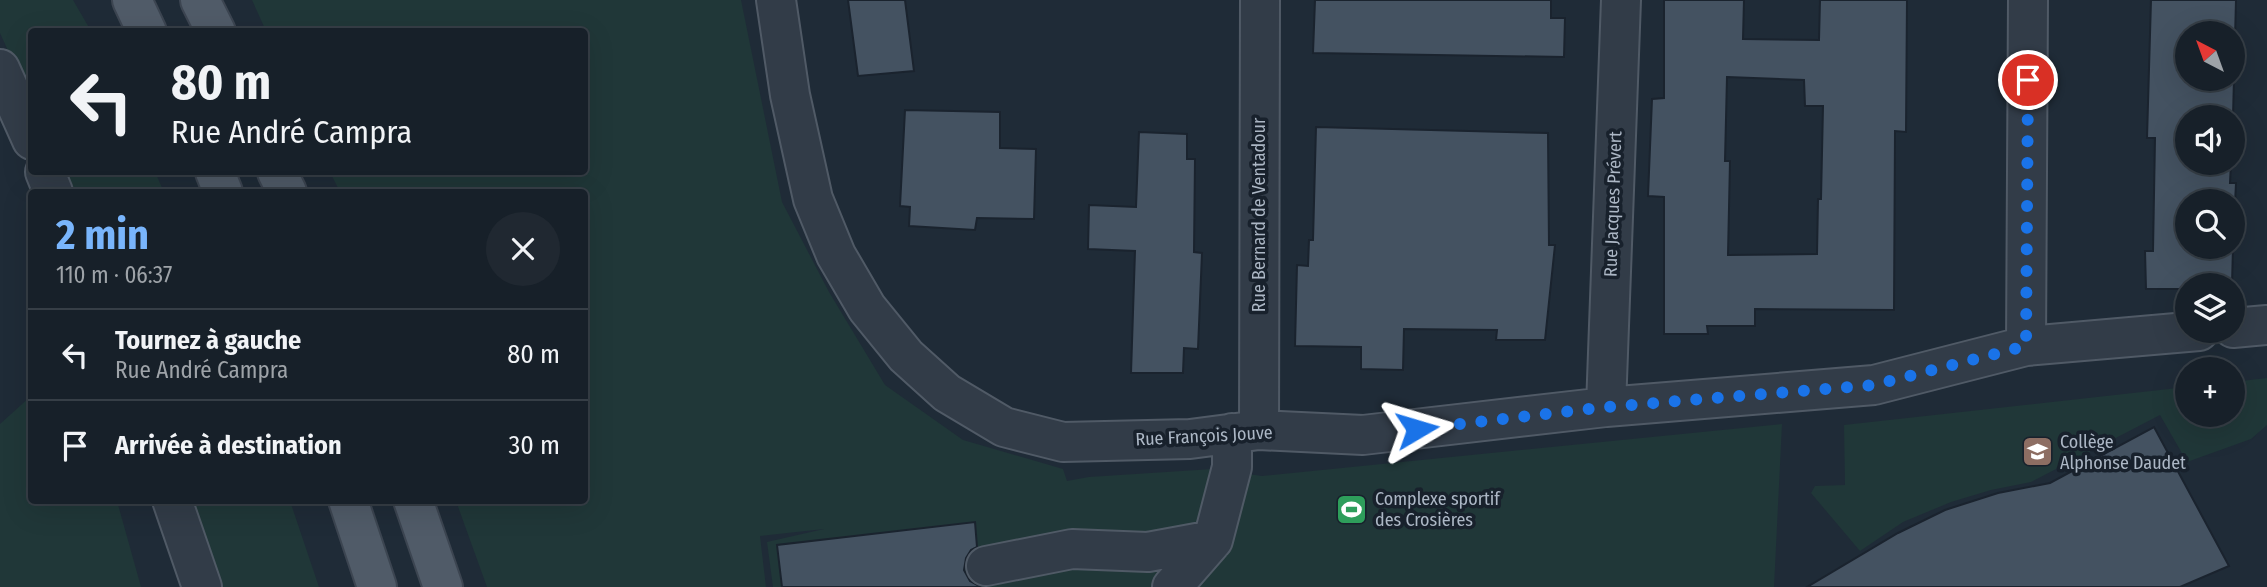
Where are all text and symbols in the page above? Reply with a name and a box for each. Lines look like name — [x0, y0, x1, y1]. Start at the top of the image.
north arrow — [2175, 21, 2245, 91]
map controls — [2175, 21, 2245, 427]
pin — [1998, 50, 2058, 110]
text: 80 m — [171, 53, 271, 112]
icon: left — [56, 56, 147, 147]
icon: arrive — [2009, 61, 2047, 99]
button: sound — [2175, 105, 2245, 175]
text: Rue André Campra — [171, 113, 412, 151]
street label: Rue Bernard de Ventadour — [1248, 117, 1270, 312]
street label: Rue Jacques Prévert — [1599, 131, 1627, 277]
button: search — [2175, 189, 2245, 259]
text: 2 min — [56, 210, 149, 260]
button: close — [486, 212, 560, 286]
text: 110 m · 06:37 — [56, 261, 172, 289]
button: layers — [2175, 273, 2245, 343]
text: Tournez à gauche — [115, 325, 301, 356]
icon: left — [56, 336, 94, 374]
text: 80 m — [507, 339, 560, 370]
text: Rue André Campra — [115, 356, 288, 384]
button: + — [2175, 357, 2245, 427]
position arrow — [1380, 392, 1454, 466]
street label: Rue François Jouve — [1135, 421, 1273, 451]
icon: arrive — [56, 427, 94, 465]
text: Arrivée à destination — [115, 430, 342, 461]
text: 30 m — [509, 430, 560, 461]
place label: Collège Alphonse Daudet — [2060, 431, 2186, 474]
school or university icon: Collège Alphonse Daudet — [2020, 435, 2054, 469]
place label: Complexe sportif des Crosières — [1375, 488, 1501, 531]
sports icon: Complexe sportif des Crosières — [1335, 492, 1369, 526]

